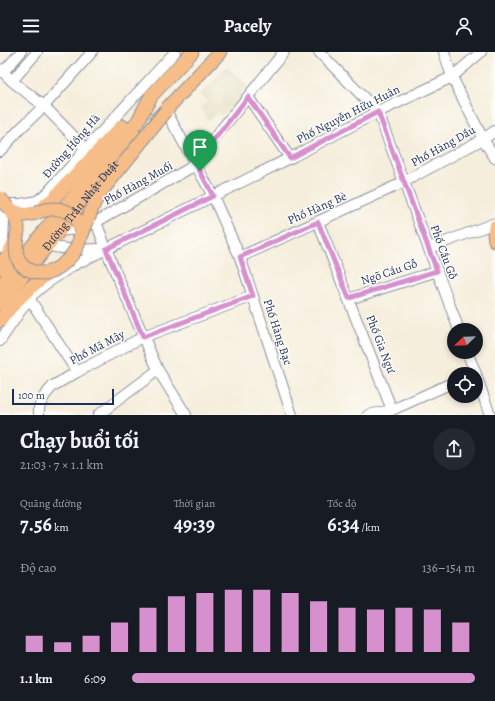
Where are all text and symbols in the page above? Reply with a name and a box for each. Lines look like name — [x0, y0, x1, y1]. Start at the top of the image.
text: Pacely — [224, 14, 271, 38]
icon: menu — [20, 15, 42, 37]
icon: person — [453, 15, 475, 37]
street label: Phố Nguyễn Hữu Huân — [294, 81, 403, 147]
street label: Đường Hồng Hà — [39, 110, 104, 182]
street label: Phố Hàng Dầu — [408, 121, 478, 170]
pin — [183, 130, 217, 171]
icon: arrive — [189, 136, 211, 158]
street label: Đường Trần Nhật Duật — [38, 156, 122, 254]
street label: Phố Hàng Muối — [101, 157, 175, 209]
street label: Phố Hàng Bè — [285, 188, 349, 228]
street label: Phố Cầu Gỗ — [427, 222, 461, 282]
street label: Ngõ Cầu Gỗ — [359, 255, 419, 289]
street label: Phố Hàng Bạc — [260, 297, 296, 367]
street label: Phố Gia Ngư — [363, 312, 400, 376]
north arrow — [447, 323, 483, 359]
map controls — [447, 323, 483, 403]
street label: Phố Mã Mây — [67, 326, 128, 368]
button: locate — [447, 367, 483, 403]
scale bar — [12, 387, 114, 406]
text: 100 m — [18, 388, 45, 403]
text: Chạy buổi tối — [20, 426, 139, 456]
button: share — [433, 428, 475, 470]
text: 21:03 · 7 × 1.1 km — [20, 456, 104, 473]
text: Quãng đường — [20, 496, 82, 511]
text: Thời gian — [174, 496, 215, 511]
text: Tốc độ — [327, 496, 356, 511]
text: 7.56 — [20, 511, 52, 538]
text: 49:39 — [174, 511, 215, 538]
text: 6:34 — [327, 511, 359, 538]
text: km — [52, 520, 69, 535]
text: /km — [359, 520, 380, 535]
text: Độ cao — [20, 559, 56, 576]
text: 136–154 m — [422, 559, 475, 576]
text: 1.1 km — [20, 670, 53, 687]
text: 6:09 — [84, 670, 106, 687]

